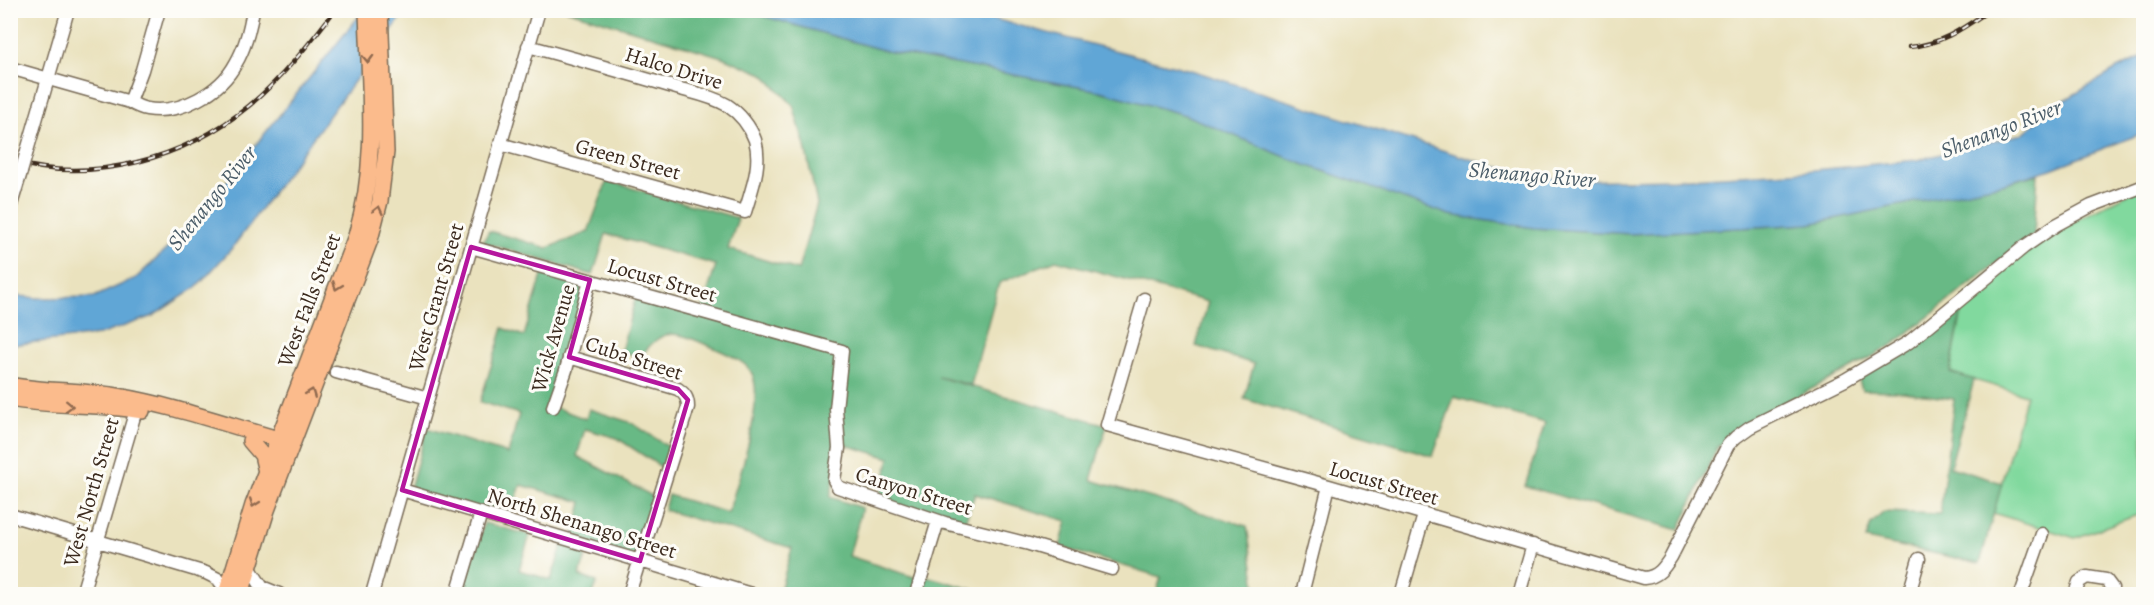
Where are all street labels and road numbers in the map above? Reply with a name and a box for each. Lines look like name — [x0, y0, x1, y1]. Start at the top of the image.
street label: Halco Drive — [622, 40, 726, 96]
street label: Green Street — [572, 132, 684, 186]
street label: West Grant Street — [401, 220, 470, 375]
street label: West Falls Street — [270, 229, 347, 372]
street label: Locust Street — [604, 251, 720, 309]
street label: Wick Avenue — [524, 281, 582, 396]
street label: Cuba Street — [582, 329, 686, 387]
street label: West North Street — [56, 414, 126, 571]
street label: Locust Street — [1326, 454, 1442, 512]
street label: Canyon Street — [852, 460, 976, 522]
street label: North Shenango Street — [484, 481, 680, 565]

